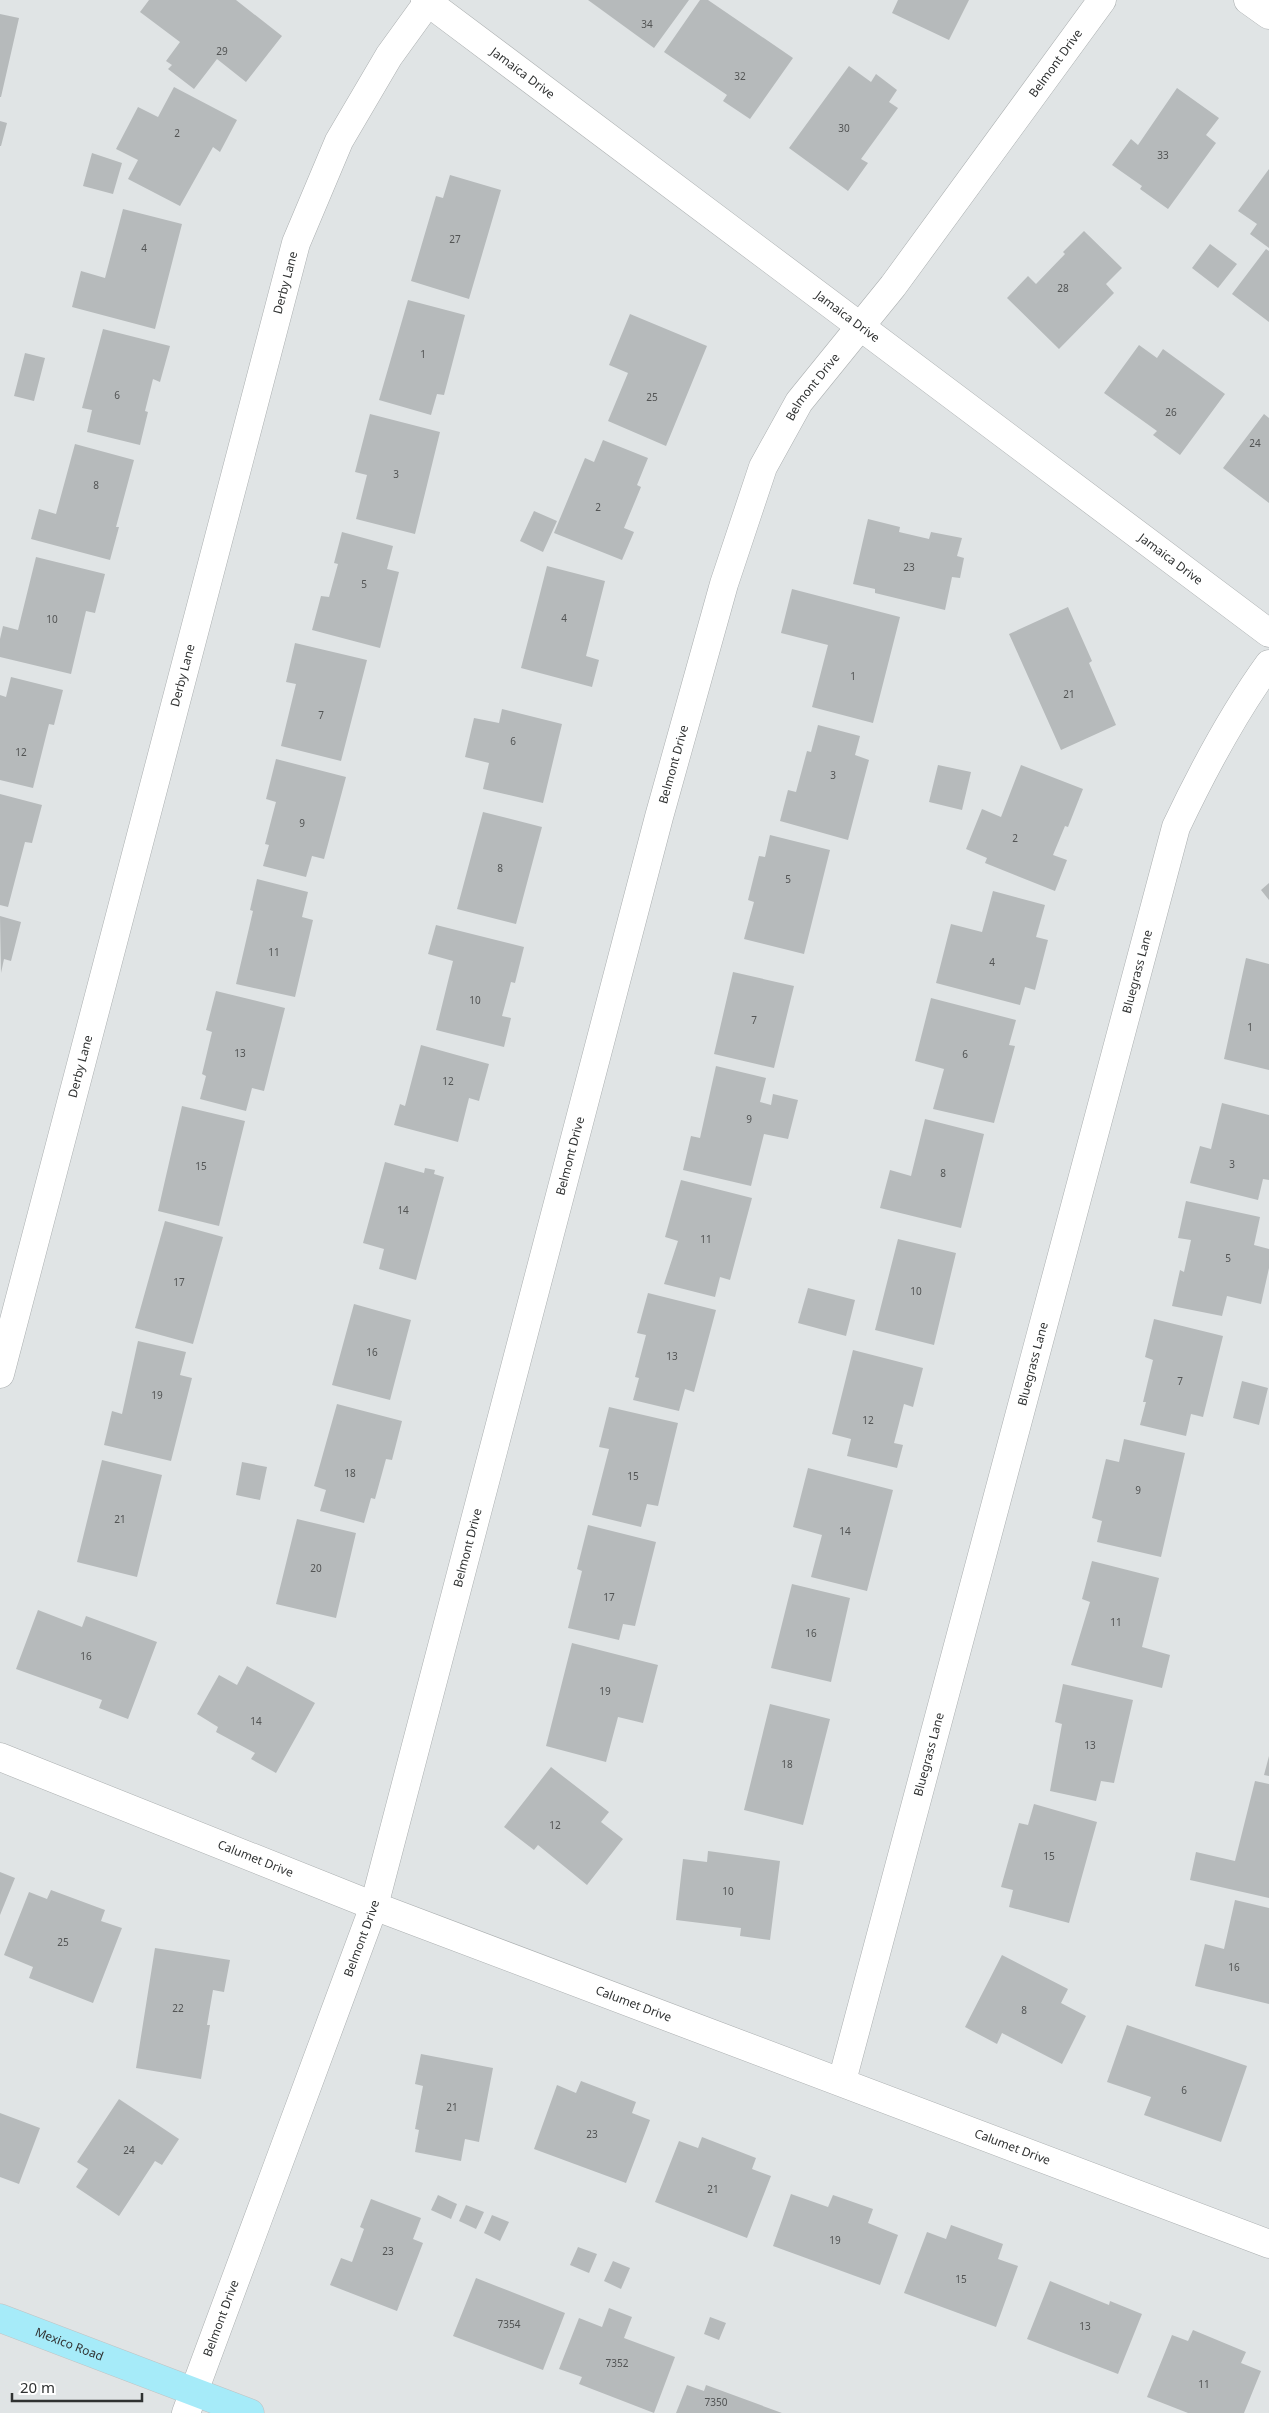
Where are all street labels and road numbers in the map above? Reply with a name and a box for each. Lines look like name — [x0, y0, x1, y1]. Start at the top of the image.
street label: Belmont Drive — [1025, 25, 1086, 101]
street label: Jamaica Drive — [486, 42, 559, 103]
street label: Derby Lane — [269, 249, 302, 316]
street label: Jamaica Drive — [811, 286, 884, 346]
street label: Belmont Drive — [781, 349, 843, 424]
street label: Jamaica Drive — [1134, 528, 1207, 589]
street label: Derby Lane — [166, 642, 199, 709]
street label: Belmont Drive — [654, 723, 692, 805]
street label: Bluegrass Lane — [1118, 928, 1156, 1015]
street label: Derby Lane — [64, 1033, 96, 1099]
street label: Belmont Drive — [551, 1114, 588, 1197]
street label: Bluegrass Lane — [1013, 1320, 1052, 1408]
street label: Belmont Drive — [449, 1506, 486, 1589]
street label: Bluegrass Lane — [909, 1710, 948, 1798]
street label: Calumet Drive — [215, 1836, 296, 1881]
street label: Belmont Drive — [339, 1898, 383, 1979]
street label: Calumet Drive — [593, 1981, 674, 2026]
street label: Calumet Drive — [972, 2125, 1053, 2169]
street label: Belmont Drive — [199, 2277, 243, 2359]
street label: Mexico Road — [33, 2323, 106, 2365]

